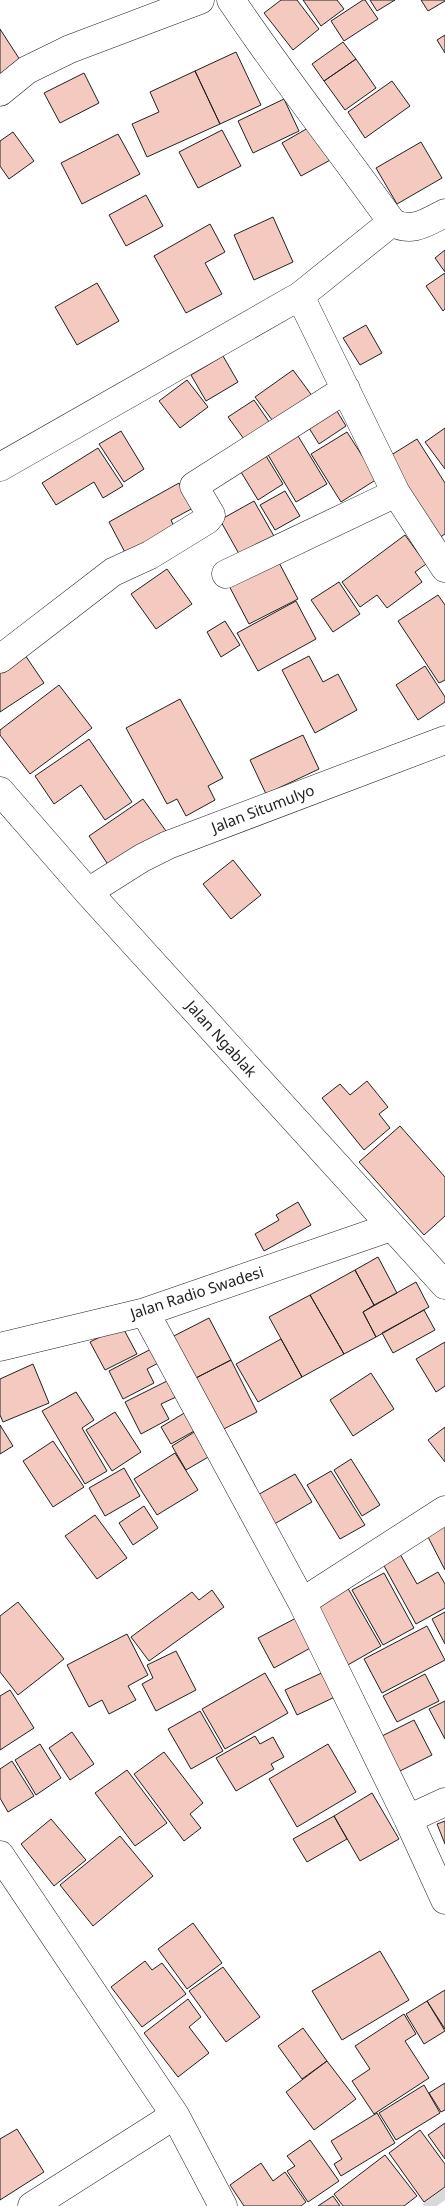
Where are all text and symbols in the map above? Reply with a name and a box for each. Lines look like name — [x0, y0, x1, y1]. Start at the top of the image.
street label: Jalan Situmulyo — [206, 779, 317, 838]
street label: Jalan Ngablak — [181, 994, 261, 1081]
street label: Jalan Radio Swadesi — [126, 1261, 266, 1324]

